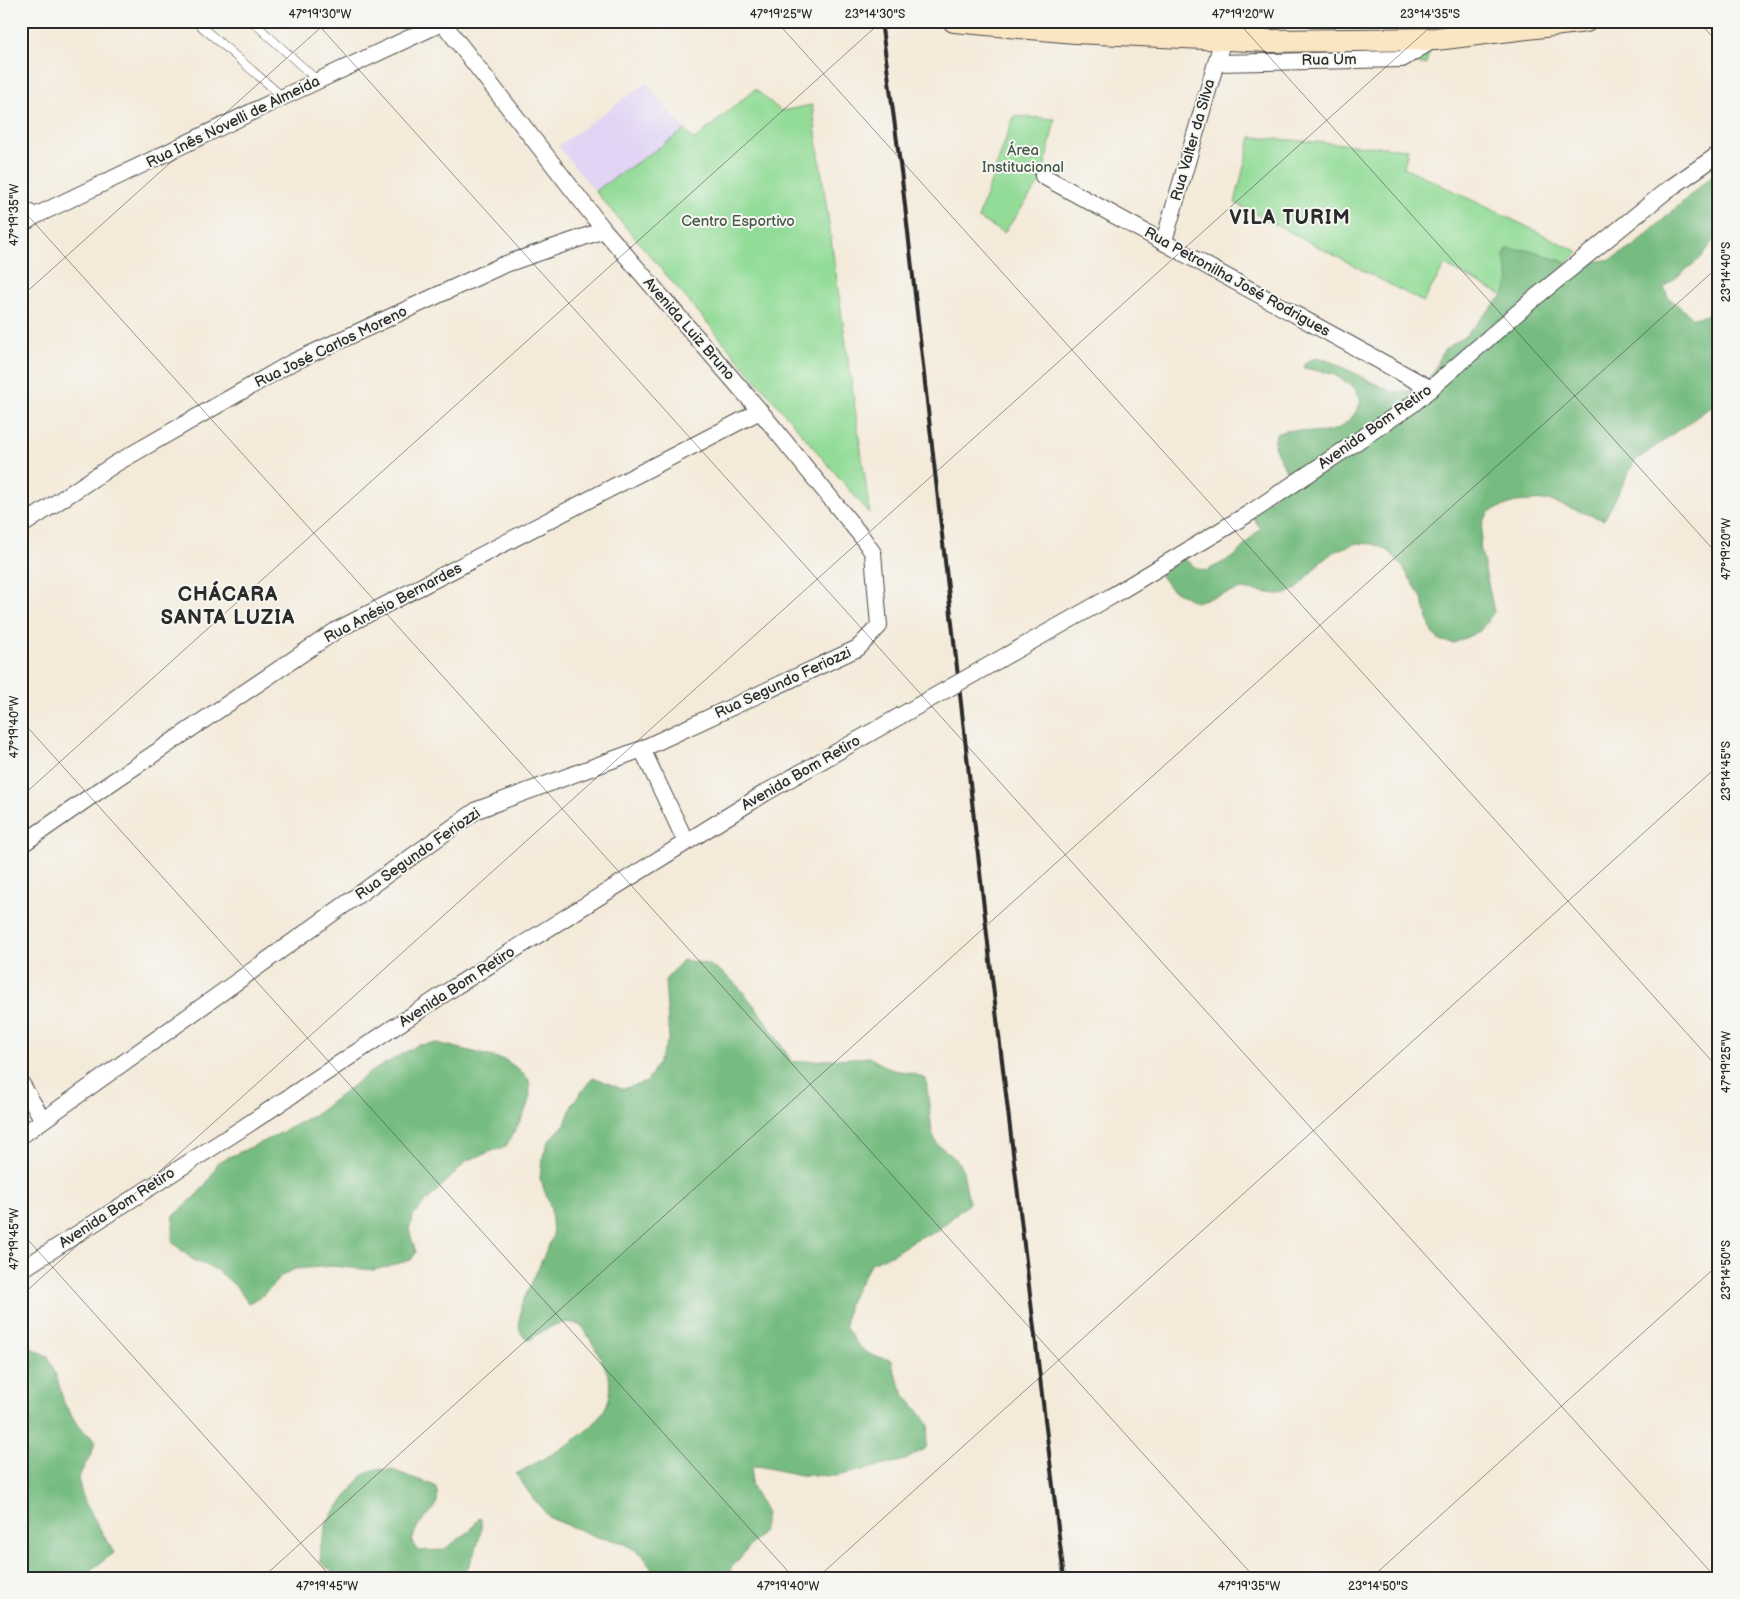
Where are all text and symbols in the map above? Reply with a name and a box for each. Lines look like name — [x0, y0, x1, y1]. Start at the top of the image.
text: 47°19'30"W — [289, 7, 351, 22]
text: 47°19'25"W — [750, 7, 812, 22]
text: 23°14'30"S — [845, 7, 905, 22]
text: 47°19'20"W — [1212, 7, 1274, 22]
text: 23°14'35"S — [1400, 7, 1460, 22]
street label: Rua Um — [1301, 50, 1357, 70]
street label: Rua Inês Novelli de Almeida — [143, 72, 323, 172]
street label: Rua Valter da Silva — [1167, 77, 1219, 203]
park label: Área Institucional — [982, 141, 1064, 177]
text: 47°19'35"W — [7, 184, 22, 246]
district label: VILA TURIM — [1229, 206, 1351, 230]
park label: Centro Esportivo — [681, 212, 795, 231]
street label: Rua Petronilha José Rodrigues — [1141, 223, 1334, 341]
text: 23°14'40"S — [1719, 242, 1734, 302]
street label: Avenida Luiz Bruno — [639, 274, 739, 384]
street label: Rua José Carlos Moreno — [252, 302, 410, 392]
street label: Avenida Bom Retiro — [1315, 381, 1435, 473]
text: 47°19'20"W — [1719, 518, 1734, 580]
street label: Rua Anésio Bernardes — [321, 558, 466, 647]
district label: CHÁCARA SANTA LUZIA — [161, 580, 295, 630]
street label: Rua Segundo Feriozzi — [712, 643, 854, 723]
text: 47°19'40"W — [7, 696, 22, 758]
street label: Avenida Bom Retiro — [738, 731, 864, 815]
text: 23°14'45"S — [1719, 741, 1734, 801]
street label: Rua Segundo Feriozzi — [352, 804, 484, 904]
street label: Avenida Bom Retiro — [395, 942, 519, 1032]
text: 47°19'25"W — [1719, 1031, 1734, 1093]
street label: Avenida Bom Retiro — [55, 1163, 179, 1253]
text: 47°19'45"W — [7, 1208, 22, 1270]
text: 23°14'50"S — [1719, 1240, 1734, 1300]
text: 47°19'45"W — [296, 1579, 358, 1594]
text: 47°19'40"W — [757, 1579, 819, 1594]
text: 47°19'35"W — [1218, 1579, 1280, 1594]
text: 23°14'50"S — [1348, 1579, 1408, 1594]

